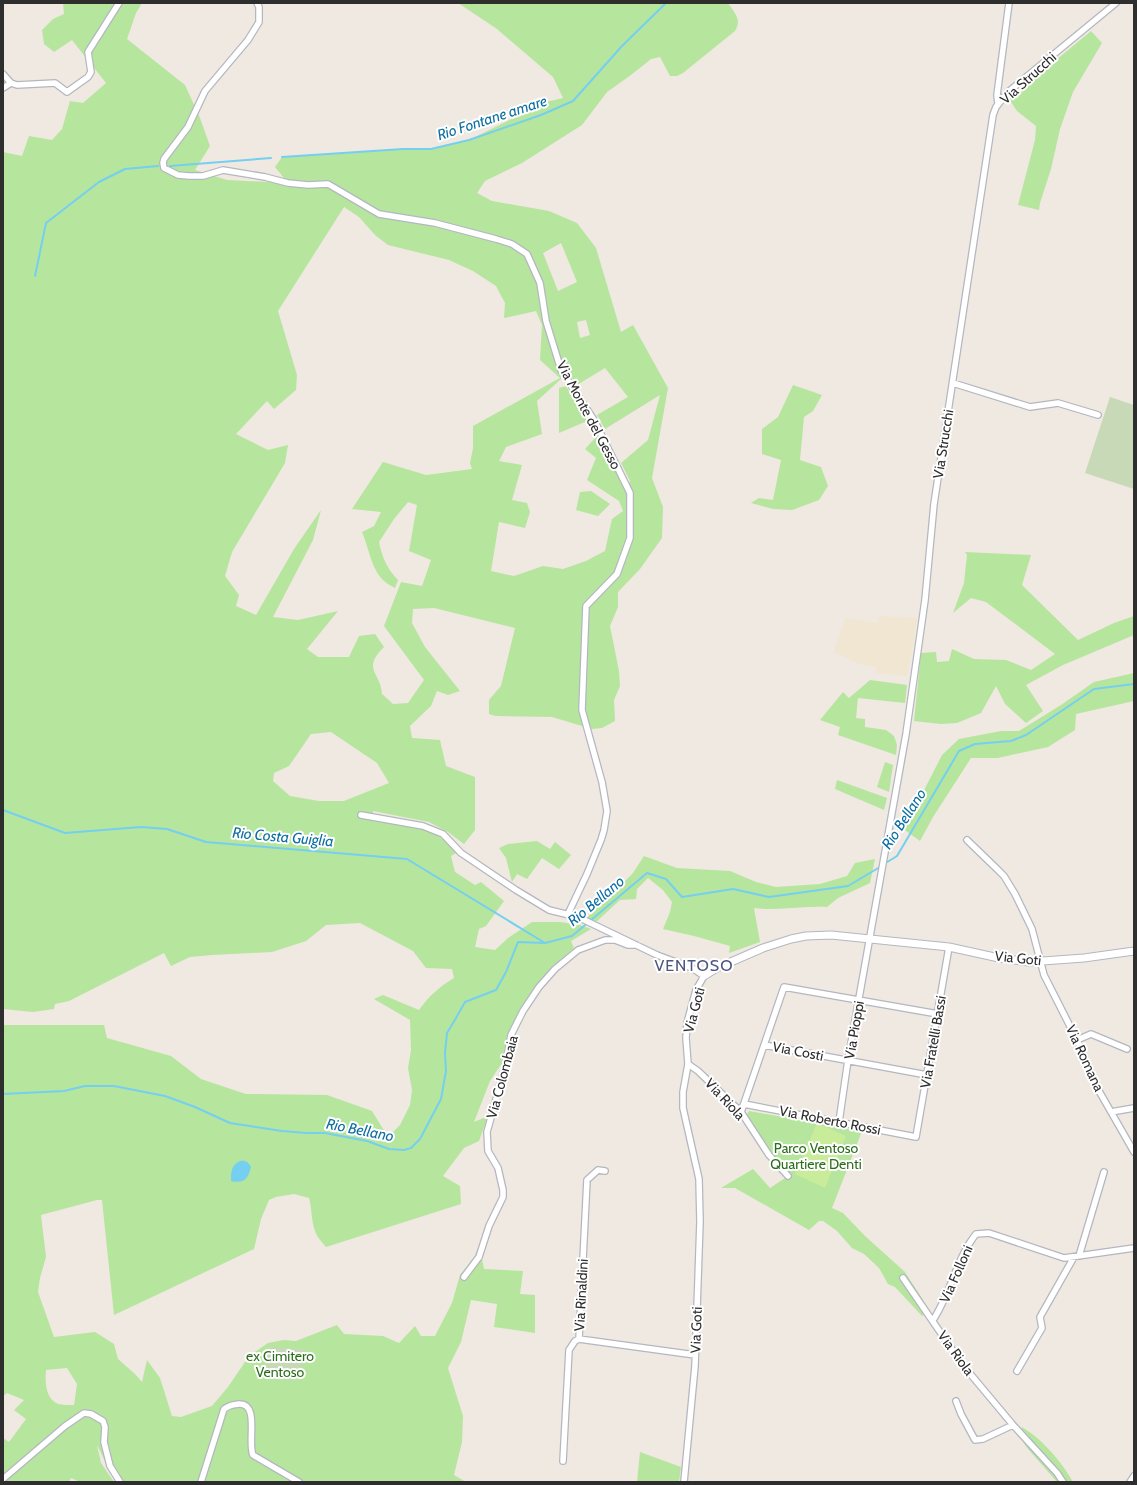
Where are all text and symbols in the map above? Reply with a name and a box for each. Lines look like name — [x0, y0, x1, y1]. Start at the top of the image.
street label: Via Strucchi — [996, 48, 1060, 108]
water label: Rio Fontane amare — [435, 92, 549, 144]
street label: Via Monte del Gesso — [553, 357, 625, 473]
street label: Via Strucchi — [929, 408, 957, 480]
water label: Rio Bellano — [878, 785, 930, 853]
water label: Rio Costa Guiglia — [232, 824, 334, 850]
water label: Rio Bellano — [564, 872, 628, 930]
street label: Via Goti — [994, 947, 1042, 969]
district label: VENTOSO — [654, 956, 734, 975]
street label: Via Goti — [679, 985, 709, 1035]
street label: Via Fratelli Bassi — [916, 994, 950, 1090]
street label: Via Pioppi — [840, 999, 868, 1061]
street label: Via Romana — [1062, 1022, 1108, 1094]
street label: Via Colombaia — [482, 1033, 522, 1121]
street label: Via Costi — [771, 1037, 825, 1065]
street label: Via Riola — [701, 1074, 749, 1124]
street label: Via Roberto Rossi — [778, 1101, 882, 1139]
water label: Rio Bellano — [325, 1115, 395, 1145]
park label: Parco Ventoso Quartiere Denti — [770, 1139, 862, 1173]
street label: Via Folloni — [935, 1242, 977, 1306]
street label: Via Rinaldini — [570, 1258, 592, 1332]
street label: Via Goti — [686, 1306, 706, 1354]
street label: Via Riola — [934, 1327, 978, 1379]
park label: ex Cimitero Ventoso — [246, 1347, 314, 1381]

